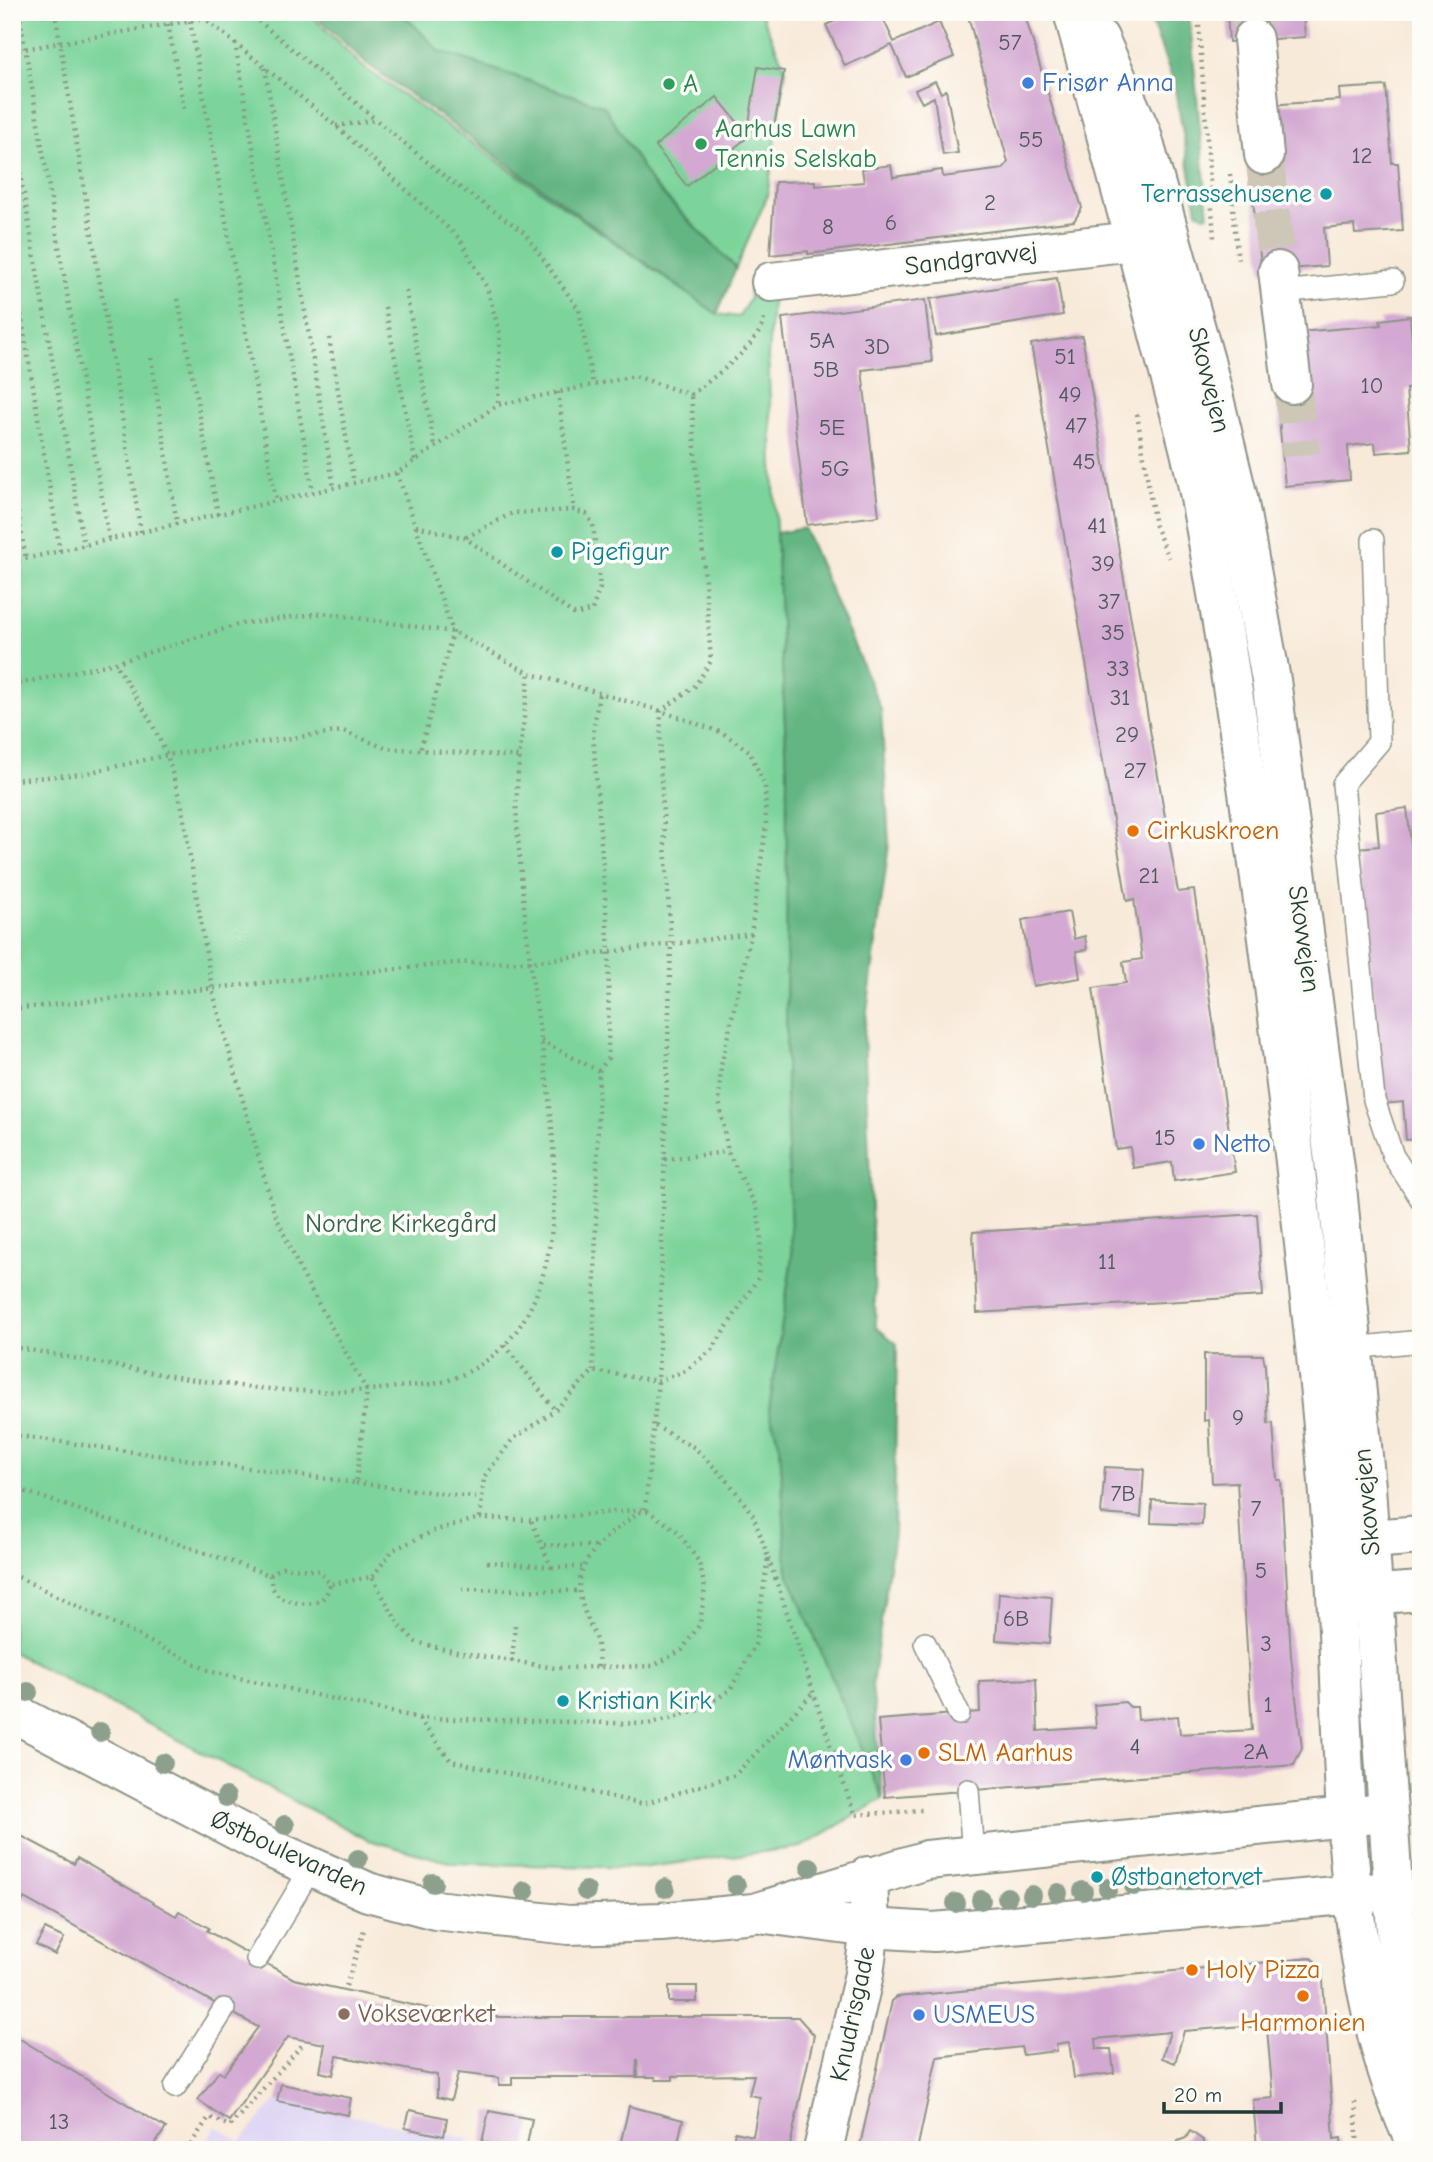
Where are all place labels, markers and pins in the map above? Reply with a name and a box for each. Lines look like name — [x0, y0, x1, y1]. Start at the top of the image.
place label: Frisør Anna — [1042, 68, 1174, 98]
place label: A — [683, 69, 698, 99]
marker: Frisør Anna — [1020, 75, 1036, 91]
marker: A — [661, 76, 677, 92]
place label: Aarhus Lawn Tennis Selskab — [715, 114, 877, 174]
marker: Aarhus Lawn Tennis Selskab — [693, 136, 709, 152]
place label: Terrassehusene — [1141, 179, 1312, 209]
marker: Terrassehusene — [1318, 186, 1334, 202]
place label: Pigefigur — [571, 537, 669, 567]
marker: Pigefigur — [549, 544, 565, 560]
place label: Cirkuskroen — [1147, 816, 1280, 846]
marker: Cirkuskroen — [1125, 823, 1141, 839]
place label: Netto — [1213, 1129, 1271, 1159]
marker: Netto — [1191, 1136, 1207, 1152]
place label: Kristian Kirk — [577, 1686, 712, 1716]
marker: Kristian Kirk — [555, 1693, 571, 1709]
place label: SLM Aarhus — [938, 1738, 1073, 1768]
place label: Møntvask — [787, 1745, 892, 1775]
marker: SLM Aarhus — [916, 1745, 932, 1761]
marker: Møntvask — [898, 1752, 914, 1768]
place label: Østbanetorvet — [1111, 1862, 1264, 1892]
marker: Østbanetorvet — [1089, 1869, 1105, 1885]
place label: Holy Pizza — [1206, 1955, 1320, 1985]
marker: Holy Pizza — [1184, 1962, 1200, 1978]
marker: Harmonien — [1295, 1988, 1311, 2004]
place label: Vokseværket — [358, 1999, 497, 2029]
place label: USMEUS — [933, 2000, 1035, 2030]
marker: Vokseværket — [336, 2006, 352, 2022]
marker: USMEUS — [911, 2007, 927, 2023]
place label: Harmonien — [1240, 2008, 1366, 2038]

